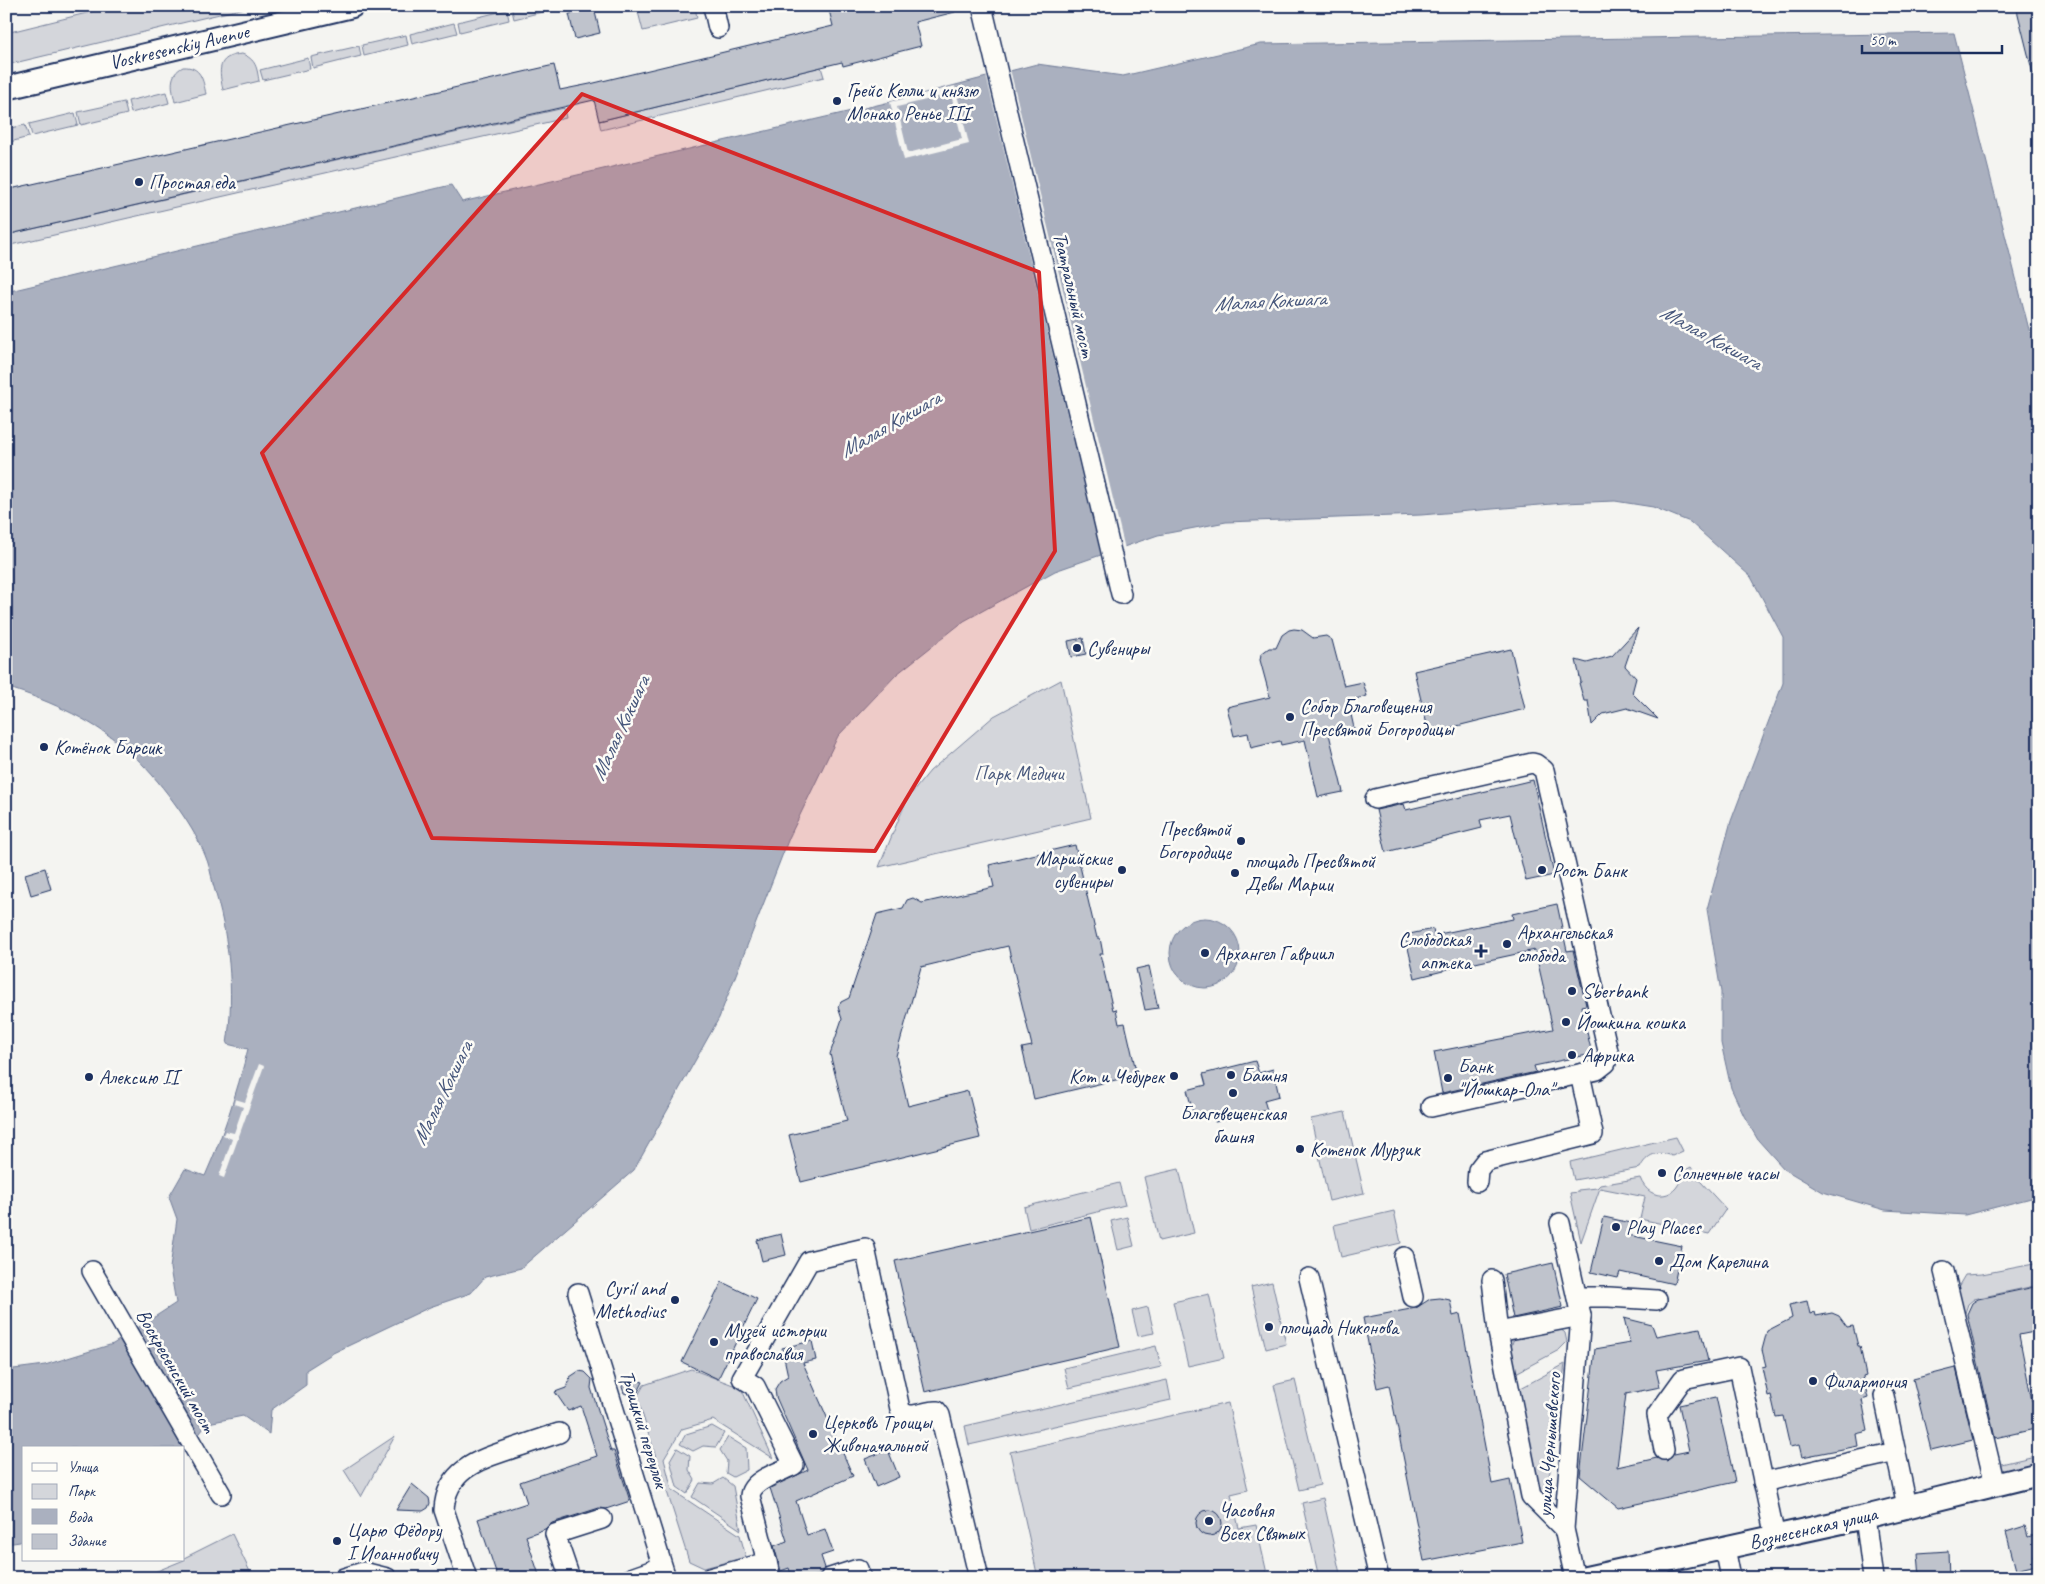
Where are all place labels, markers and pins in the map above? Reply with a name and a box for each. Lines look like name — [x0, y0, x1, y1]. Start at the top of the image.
place label: Грейс Келли и князю Монако Ренье III — [847, 78, 979, 126]
marker: Грейс Келли и князю Монако Ренье III — [831, 95, 843, 107]
place label: Простая еда — [149, 170, 237, 195]
marker: Простая еда — [133, 176, 145, 188]
place label: Сувениры — [1087, 636, 1151, 661]
marker: Сувениры — [1071, 642, 1083, 654]
place label: Собор Благовещения Пресвятой Богородицы — [1300, 694, 1455, 742]
marker: Собор Благовещения Пресвятой Богородицы — [1284, 711, 1296, 723]
place label: Котёнок Барсик — [54, 735, 163, 760]
marker: Котёнок Барсик — [38, 741, 50, 753]
place label: Пресвятой Богородице — [1158, 817, 1233, 865]
marker: Пресвятой Богородице — [1235, 835, 1247, 847]
place label: Марийские сувениры — [1036, 846, 1113, 894]
place label: площадь Пресвятой Девы Марии — [1245, 849, 1377, 897]
place label: Рост Банк — [1552, 858, 1628, 883]
marker: Марийские сувениры — [1116, 864, 1128, 876]
marker: Рост Банк — [1536, 864, 1548, 876]
marker: площадь Пресвятой Девы Марии — [1229, 867, 1241, 879]
place label: Архангельская слобода — [1517, 920, 1613, 968]
place label: Слободская аптека — [1399, 927, 1473, 975]
marker: Архангельская слобода — [1501, 938, 1513, 950]
place label: Архангел Гавриил — [1215, 941, 1335, 966]
marker: Слободская аптека — [1475, 945, 1487, 957]
marker: Архангел Гавриил — [1199, 947, 1211, 959]
place label: Sberbank — [1582, 979, 1649, 1004]
marker: Sberbank — [1566, 985, 1578, 997]
place label: Йошкина кошка — [1576, 1010, 1687, 1035]
marker: Йошкина кошка — [1560, 1016, 1572, 1028]
place label: Африка — [1582, 1043, 1635, 1068]
marker: Африка — [1566, 1049, 1578, 1061]
place label: Банк "Йошкар-Ола" — [1458, 1054, 1558, 1102]
place label: Башня — [1241, 1063, 1288, 1088]
place label: Кот и Чебурек — [1069, 1064, 1166, 1089]
place label: Алексию II — [99, 1065, 183, 1090]
marker: Башня — [1225, 1069, 1237, 1081]
marker: Кот и Чебурек — [1168, 1070, 1180, 1082]
marker: Алексию II — [83, 1071, 95, 1083]
marker: Банк "Йошкар-Ола" — [1442, 1072, 1454, 1084]
marker: Благовещенская башня — [1227, 1087, 1239, 1099]
place label: Благовещенская башня — [1180, 1101, 1288, 1149]
place label: Котенок Мурзик — [1310, 1137, 1422, 1162]
marker: Котенок Мурзик — [1294, 1143, 1306, 1155]
place label: Солнечные часы — [1672, 1161, 1780, 1186]
marker: Солнечные часы — [1656, 1167, 1668, 1179]
place label: Play Places — [1626, 1215, 1703, 1240]
marker: Play Places — [1610, 1221, 1622, 1233]
place label: Дом Карелина — [1669, 1249, 1770, 1274]
marker: Дом Карелина — [1653, 1255, 1665, 1267]
place label: Cyril and Methodius — [596, 1276, 668, 1324]
marker: Cyril and Methodius — [669, 1294, 681, 1306]
place label: площадь Никонова — [1279, 1315, 1400, 1340]
place label: Музей истории православия — [724, 1318, 828, 1366]
marker: площадь Никонова — [1263, 1321, 1275, 1333]
marker: Музей истории православия — [708, 1336, 720, 1348]
place label: Филармония — [1823, 1369, 1908, 1394]
marker: Филармония — [1807, 1375, 1819, 1387]
place label: Церковь Троицы Живоначальной — [823, 1410, 933, 1458]
marker: Церковь Троицы Живоначальной — [807, 1428, 819, 1440]
place label: Часовня Всех Святых — [1219, 1498, 1306, 1546]
marker: Часовня Всех Святых — [1203, 1515, 1215, 1527]
place label: Царю Фёдору I Иоанновичу — [347, 1518, 443, 1566]
marker: Царю Фёдору I Иоанновичу — [331, 1535, 343, 1547]

